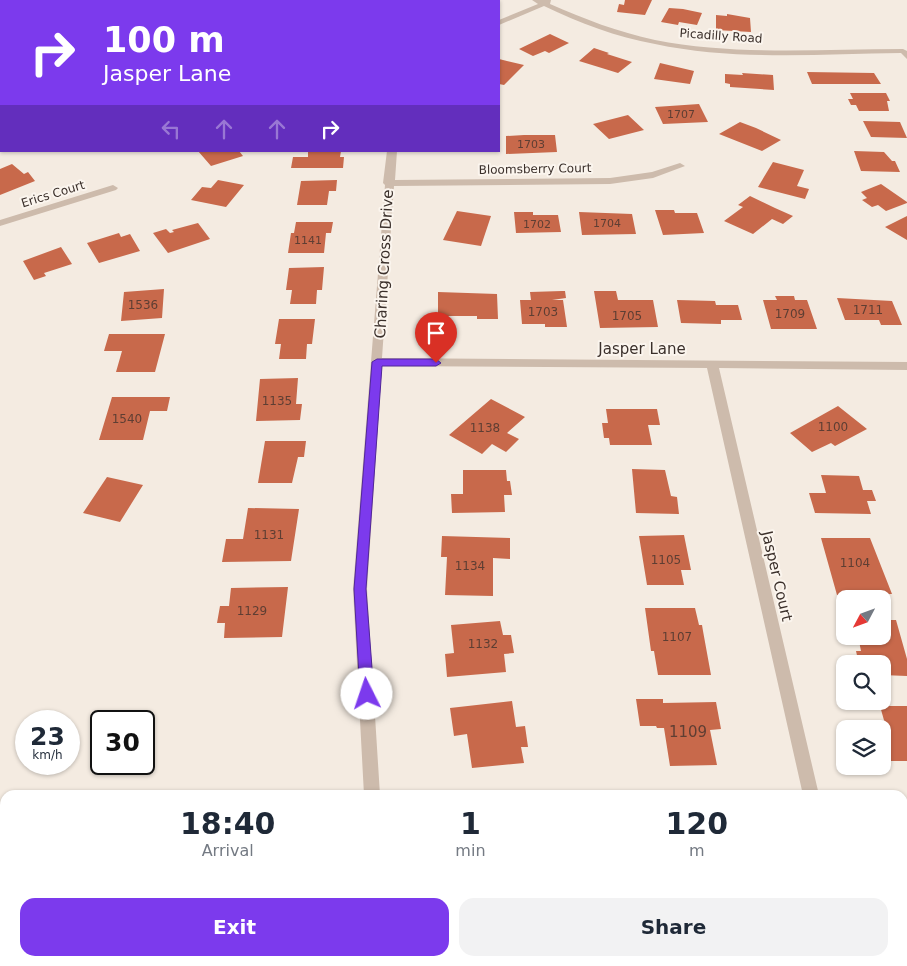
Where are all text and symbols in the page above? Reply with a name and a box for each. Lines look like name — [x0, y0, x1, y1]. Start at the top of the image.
icon: right — [20, 20, 85, 85]
text: 100 m — [103, 20, 225, 60]
street label: Picadilly Road — [679, 26, 763, 46]
text: Jasper Lane — [103, 61, 231, 86]
house number: 1707 — [667, 108, 695, 121]
icon: left — [157, 115, 185, 143]
icon: ahead — [210, 115, 238, 143]
icon: ahead — [263, 115, 291, 143]
icon: right — [316, 115, 344, 143]
house number: 1703 — [517, 138, 545, 151]
street label: Bloomsberry Court — [479, 161, 592, 177]
street label: Erics Court — [20, 178, 87, 210]
street label: Charing Cross Drive — [371, 189, 397, 339]
house number: 1704 — [593, 217, 621, 230]
house number: 1702 — [523, 218, 551, 231]
house number: 1141 — [294, 234, 322, 247]
house number: 1536 — [128, 298, 158, 312]
house number: 1711 — [853, 303, 883, 317]
house number: 1703 — [528, 305, 558, 319]
house number: 1709 — [775, 307, 805, 321]
house number: 1705 — [612, 309, 642, 323]
pin — [415, 312, 457, 363]
icon: arrive — [422, 319, 450, 347]
street label: Jasper Lane — [597, 340, 686, 358]
house number: 1135 — [262, 394, 292, 408]
house number: 1540 — [112, 412, 142, 426]
house number: 1100 — [818, 420, 848, 434]
house number: 1138 — [470, 421, 500, 435]
house number: 1131 — [254, 528, 284, 542]
street label: Jasper Court — [758, 528, 796, 623]
house number: 1105 — [651, 553, 681, 567]
house number: 1104 — [840, 556, 870, 570]
house number: 1134 — [455, 559, 485, 573]
north arrow — [836, 590, 891, 645]
map controls — [836, 590, 891, 775]
house number: 1129 — [237, 604, 267, 618]
house number: 1107 — [662, 630, 692, 644]
house number: 1132 — [468, 637, 498, 651]
button: search — [836, 655, 891, 710]
position arrow — [340, 667, 392, 719]
speed limit sign: 30 — [90, 710, 155, 775]
button: layers — [836, 720, 891, 775]
text: 23 — [30, 722, 65, 751]
house number: 1109 — [669, 723, 707, 741]
text: km/h — [32, 748, 63, 762]
text: 18:40 — [180, 806, 275, 841]
text: 1 — [460, 806, 481, 841]
text: 120 — [665, 806, 728, 841]
text: Arrival — [202, 841, 254, 860]
text: min — [455, 841, 486, 860]
text: m — [689, 841, 705, 860]
button: Exit — [20, 898, 449, 956]
button: Share — [459, 898, 888, 956]

